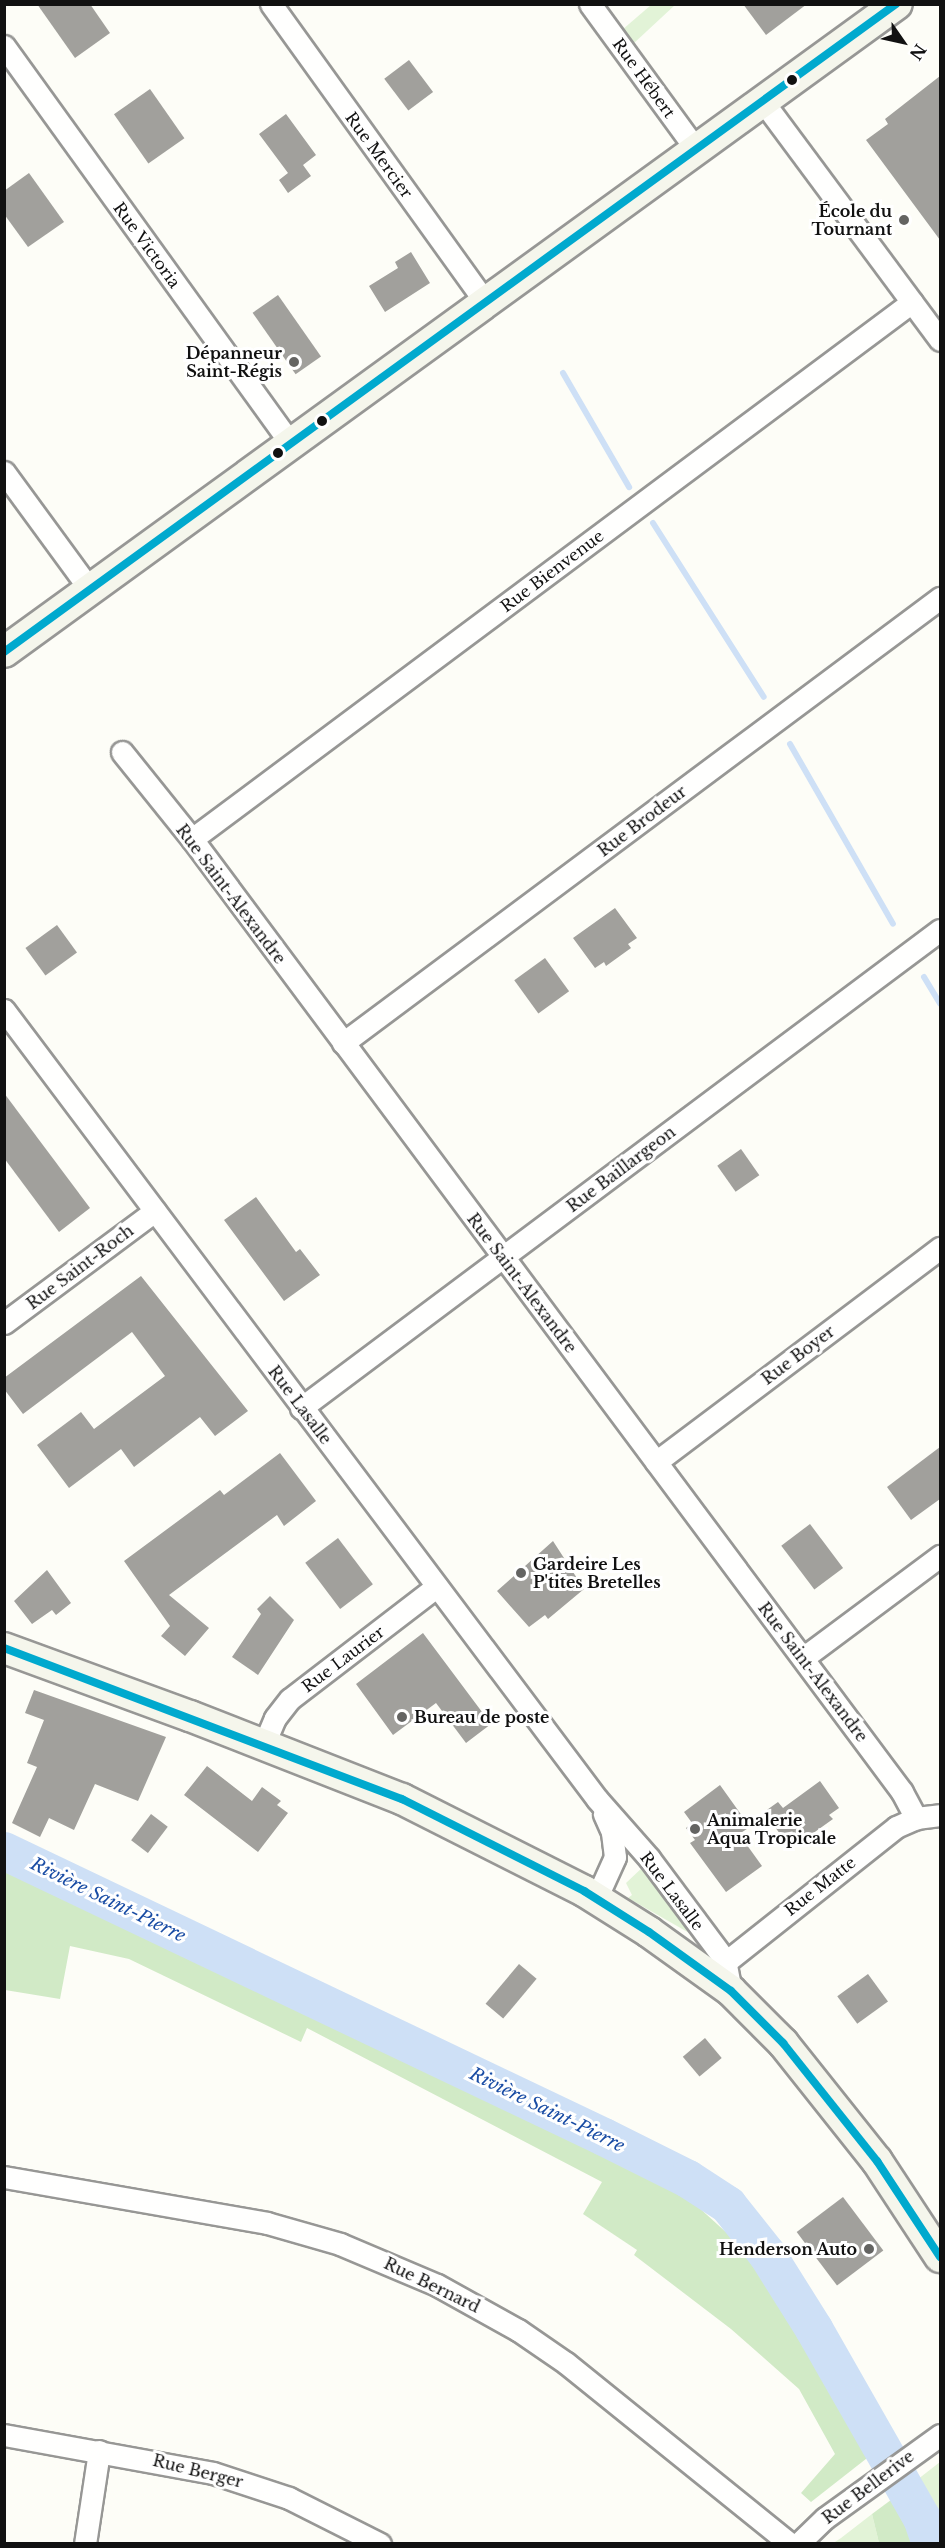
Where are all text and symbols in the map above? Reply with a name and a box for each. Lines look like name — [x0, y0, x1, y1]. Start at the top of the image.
north arrow — [873, 12, 933, 72]
street label: Rue Hébert — [609, 34, 679, 122]
text: N — [905, 40, 930, 64]
unlabelled marker — [786, 74, 798, 86]
street label: Rue Mercier — [341, 108, 417, 202]
street label: Rue Victoria — [109, 198, 185, 292]
place label: École du Tournant — [812, 201, 892, 239]
marker: École du Tournant — [897, 213, 911, 227]
place label: Dépanneur Saint-Régis — [186, 343, 282, 381]
marker: Dépanneur Saint-Régis — [287, 355, 301, 369]
unlabelled marker — [316, 415, 328, 427]
unlabelled marker — [272, 447, 284, 459]
street label: Rue Bienvenue — [497, 526, 607, 616]
street label: Rue Brodeur — [594, 782, 690, 860]
street label: Rue Saint-Alexandre — [172, 820, 290, 968]
street label: Rue Baillargeon — [563, 1122, 679, 1216]
street label: Rue Saint-Alexandre — [463, 1209, 581, 1357]
street label: Rue Saint-Roch — [23, 1221, 137, 1313]
street label: Rue Boyer — [758, 1321, 838, 1389]
street label: Rue Lasalle — [264, 1362, 336, 1448]
place label: Gardeire Les P'tites Bretelles — [533, 1554, 661, 1592]
marker: Gardeire Les P'tites Bretelles — [514, 1566, 528, 1580]
street label: Rue Saint-Alexandre — [754, 1598, 872, 1746]
street label: Rue Laurier — [298, 1622, 388, 1696]
place label: Bureau de poste — [414, 1707, 549, 1727]
marker: Bureau de poste — [395, 1710, 409, 1724]
place label: Animalerie Aqua Tropicale — [707, 1810, 837, 1848]
marker: Animalerie Aqua Tropicale — [688, 1822, 702, 1836]
street label: Rue Lasalle — [636, 1848, 708, 1934]
street label: Rue Matte — [781, 1852, 859, 1920]
water label: Rivière Saint-Pierre — [27, 1853, 189, 1947]
water label: Rivière Saint-Pierre — [466, 2063, 628, 2157]
place label: Henderson Auto — [718, 2239, 857, 2259]
marker: Henderson Auto — [862, 2242, 876, 2256]
street label: Rue Bernard — [381, 2254, 483, 2316]
street label: Rue Bellerive — [818, 2446, 918, 2528]
street label: Rue Berger — [151, 2451, 245, 2491]

